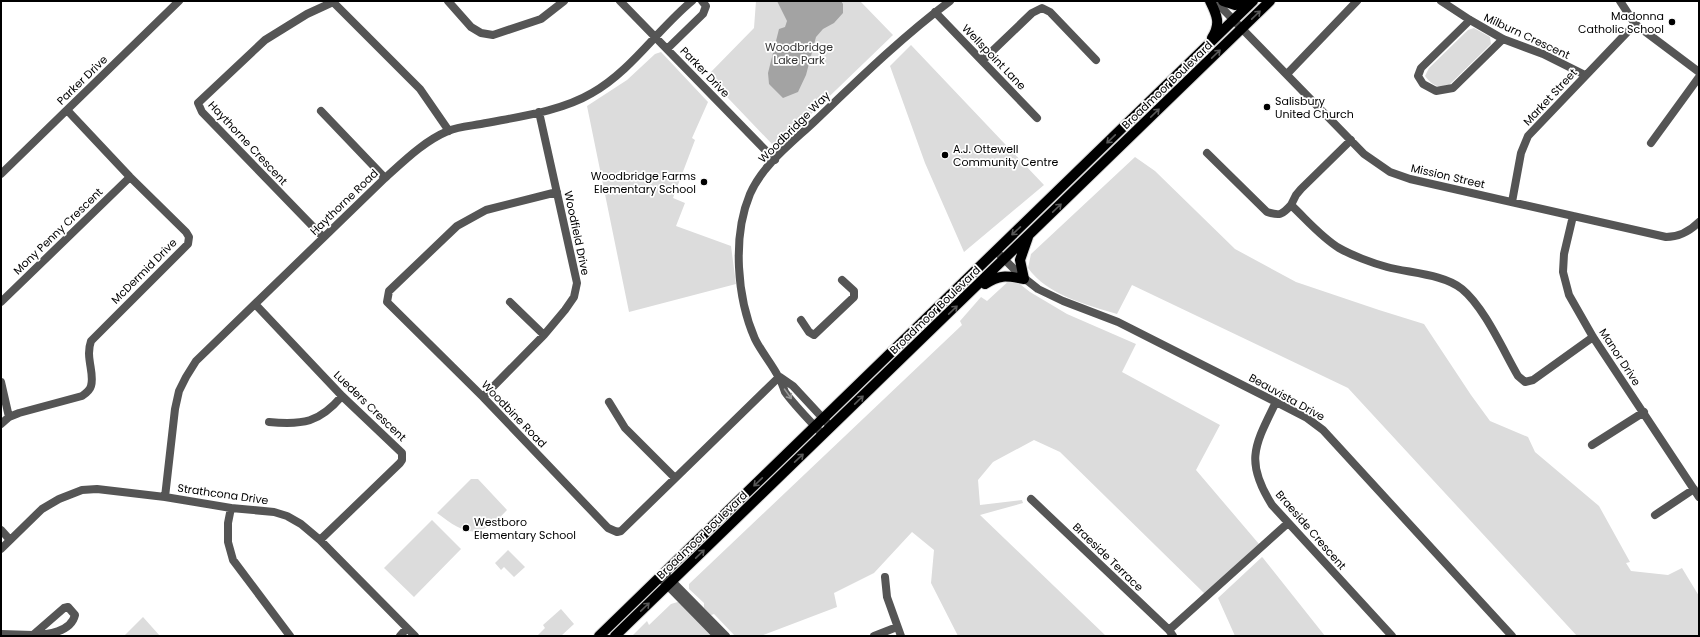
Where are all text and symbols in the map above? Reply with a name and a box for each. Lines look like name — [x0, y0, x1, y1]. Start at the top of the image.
place label: Madonna Catholic School — [1578, 8, 1664, 37]
street label: Milburn Crescent — [1481, 9, 1573, 63]
one-way arrow — [1251, 10, 1261, 19]
marker: Madonna Catholic School — [1667, 17, 1677, 27]
street label: Wellspoint Lane — [958, 21, 1030, 94]
street label: Broadmoor Boulevard — [1118, 37, 1216, 133]
park label: Woodbridge Lake Park — [765, 39, 833, 68]
street label: Parker Drive — [677, 43, 733, 101]
one-way arrow — [1211, 49, 1221, 59]
street label: Parker Drive — [53, 52, 111, 108]
street label: Market Street — [1519, 65, 1581, 129]
street label: Woodbridge Way — [755, 87, 834, 166]
place label: Salisbury United Church — [1275, 93, 1354, 122]
street label: Haythorne Crescent — [205, 97, 291, 189]
marker: Salisbury United Church — [1262, 102, 1272, 112]
one-way arrow — [1150, 108, 1160, 117]
one-way arrow — [1106, 135, 1116, 144]
place label: A.J. Ottewell Community Centre — [953, 141, 1059, 170]
marker: A.J. Ottewell Community Centre — [940, 150, 950, 160]
street label: Mission Street — [1409, 160, 1487, 192]
street label: Haythorne Road — [306, 165, 382, 239]
place label: Woodbridge Farms Elementary School — [591, 168, 696, 197]
marker: Woodbridge Farms Elementary School — [699, 177, 709, 187]
street label: Mony Penny Crescent — [10, 184, 106, 278]
street label: Woodfield Drive — [560, 189, 594, 277]
one-way arrow — [1052, 203, 1062, 212]
one-way arrow — [1011, 227, 1021, 236]
street label: McDermid Drive — [108, 235, 180, 307]
street label: Broadmoor Boulevard — [886, 262, 984, 358]
one-way arrow — [948, 305, 958, 314]
street label: Manor Drive — [1595, 325, 1645, 389]
street label: Lueders Crescent — [330, 367, 410, 445]
street label: Beauvista Drive — [1246, 369, 1328, 425]
street label: Woodbine Road — [478, 377, 550, 451]
one-way arrow — [784, 389, 792, 400]
one-way arrow — [854, 395, 864, 405]
one-way arrow — [794, 454, 805, 463]
one-way arrow — [753, 477, 763, 487]
street label: Strathcona Drive — [176, 480, 270, 508]
street label: Broadmoor Boulevard — [653, 487, 751, 583]
street label: Braeside Crescent — [1272, 487, 1350, 573]
place label: Westboro Elementary School — [474, 514, 576, 543]
street label: Braeside Terrace — [1069, 519, 1147, 595]
marker: Westboro Elementary School — [461, 523, 471, 533]
one-way arrow — [695, 549, 705, 559]
one-way arrow — [640, 602, 650, 612]

